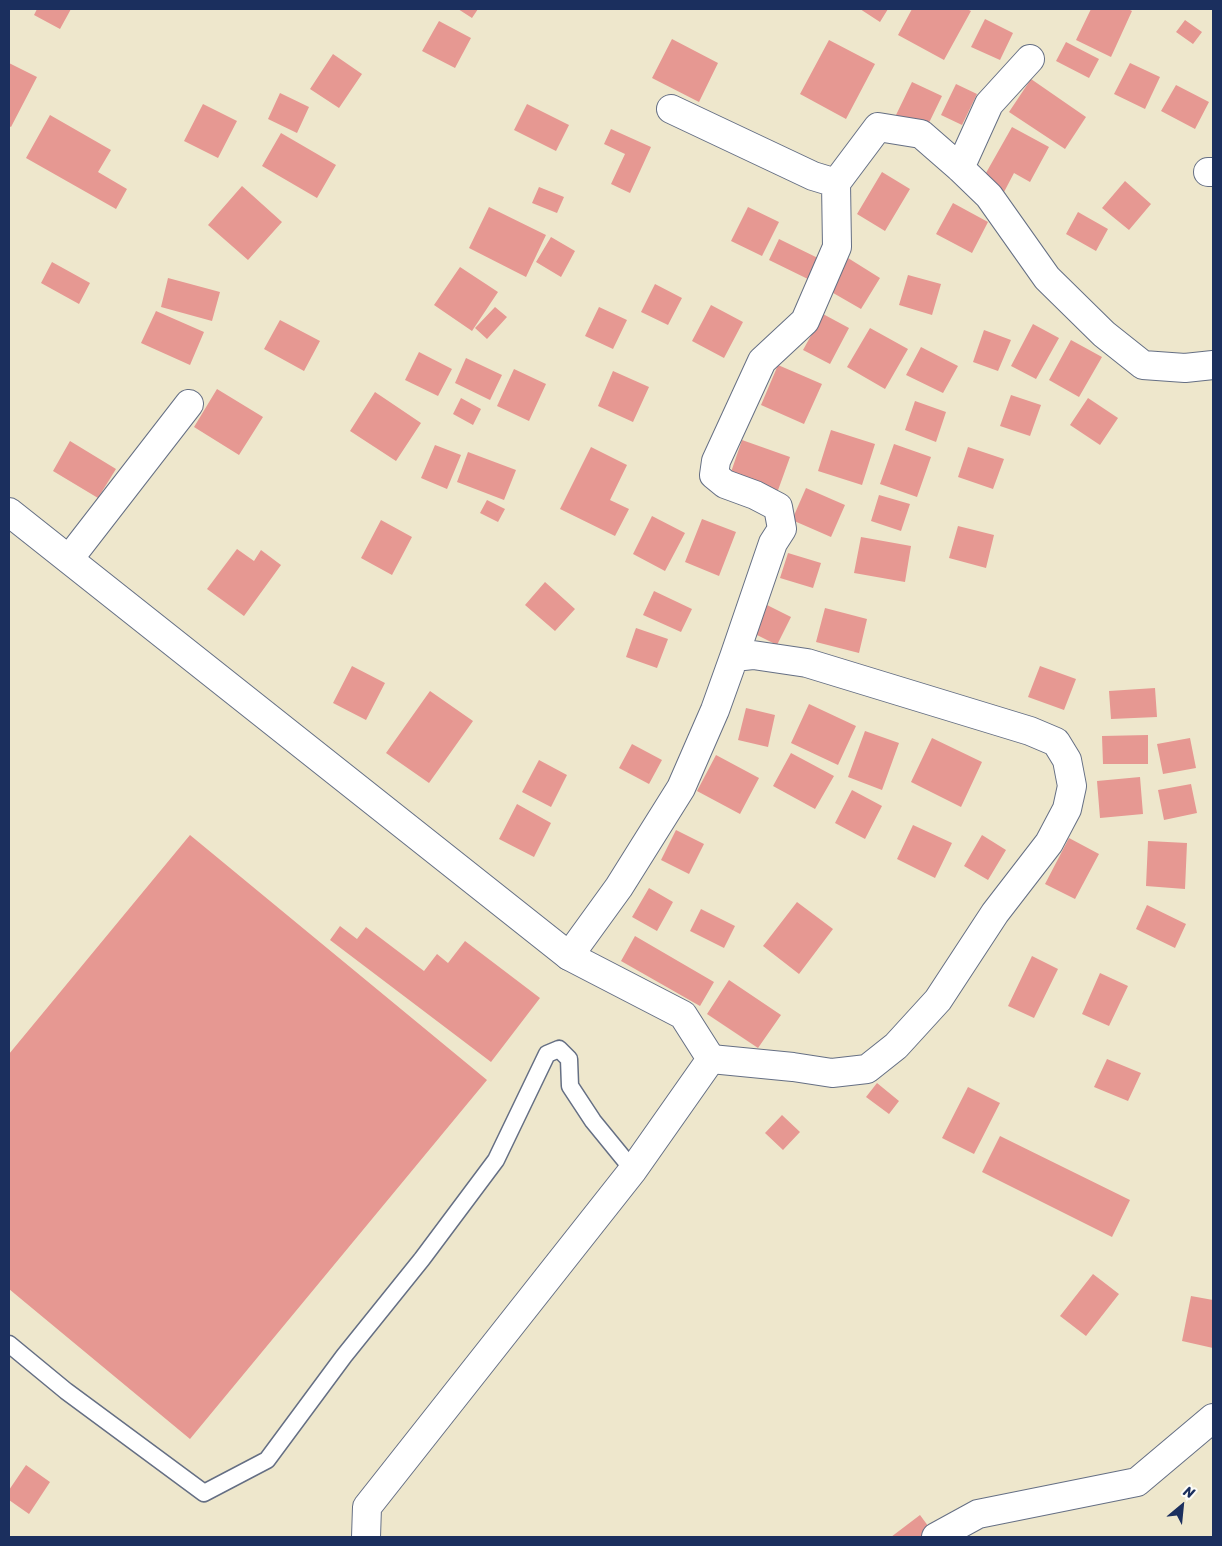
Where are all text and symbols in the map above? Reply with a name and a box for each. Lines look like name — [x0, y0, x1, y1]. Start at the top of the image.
text: N — [1179, 1479, 1199, 1506]
north arrow — [1157, 1481, 1207, 1531]

